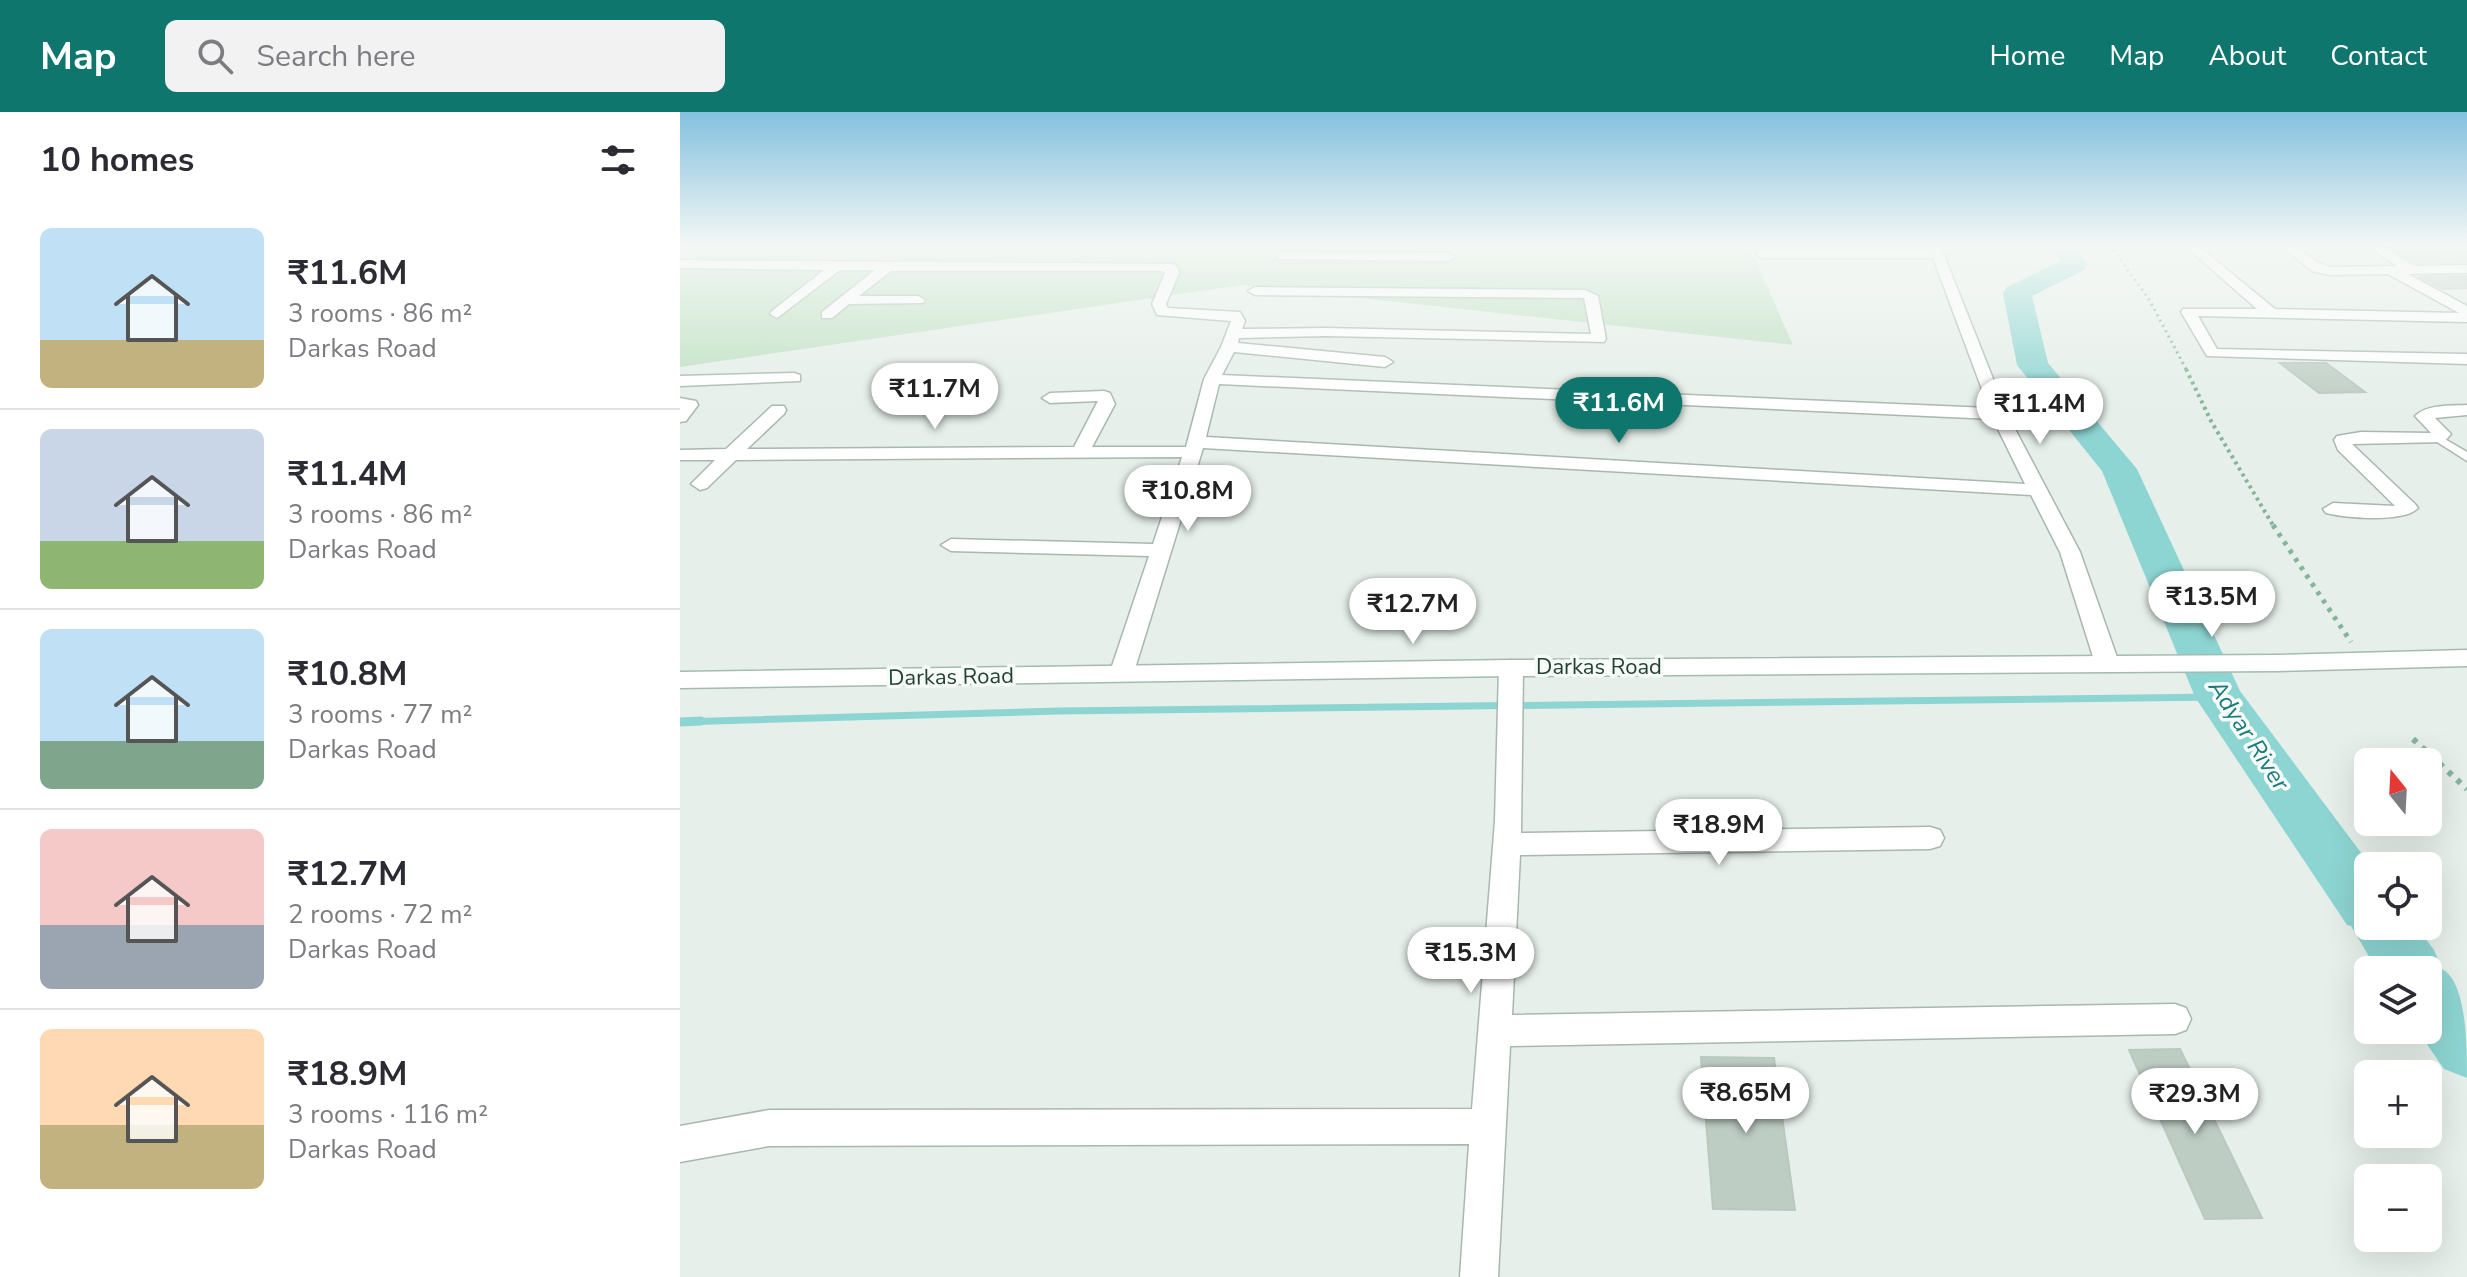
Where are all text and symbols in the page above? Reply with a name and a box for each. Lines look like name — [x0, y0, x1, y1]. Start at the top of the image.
search box — [165, 20, 725, 92]
text: Map — [40, 31, 117, 82]
icon: search — [193, 34, 237, 78]
text: Search here — [257, 36, 416, 77]
text: Home — [1990, 37, 2065, 75]
text: Map — [2109, 37, 2164, 75]
text: About — [2208, 37, 2286, 75]
text: Contact — [2330, 37, 2427, 75]
text: 10 homes — [40, 137, 194, 183]
icon: filters — [596, 138, 640, 182]
text: ₹11.6M — [288, 250, 408, 296]
icon: home — [104, 260, 200, 356]
text: 3 rooms · 86 m² — [288, 296, 472, 331]
text: Darkas Road — [288, 331, 437, 366]
pin: ₹11.7M — [870, 363, 1000, 431]
text: ₹11.7M — [889, 371, 981, 406]
pin: ₹11.6M — [1554, 377, 1684, 445]
pin: ₹11.4M — [1975, 378, 2105, 446]
text: ₹11.6M — [1573, 385, 1665, 420]
text: ₹11.4M — [1994, 386, 2086, 421]
text: ₹11.4M — [288, 451, 408, 497]
icon: home — [104, 461, 200, 557]
pin: ₹10.8M — [1123, 465, 1253, 533]
text: ₹10.8M — [1142, 473, 1234, 508]
text: 3 rooms · 86 m² — [288, 497, 472, 532]
text: Darkas Road — [288, 532, 437, 567]
pin: ₹13.5M — [2147, 571, 2277, 639]
pin: ₹12.7M — [1348, 578, 1478, 646]
text: ₹13.5M — [2166, 579, 2258, 614]
text: ₹12.7M — [1367, 586, 1459, 621]
text: ₹10.8M — [288, 651, 408, 697]
street label: Darkas Road — [1536, 652, 1662, 682]
icon: home — [104, 661, 200, 757]
street label: Darkas Road — [888, 661, 1014, 693]
water label: Adyar River — [2201, 673, 2298, 798]
text: 3 rooms · 77 m² — [288, 697, 472, 732]
text: Darkas Road — [288, 732, 437, 767]
north arrow — [2354, 748, 2442, 836]
map controls — [2354, 748, 2442, 1252]
pin: ₹18.9M — [1654, 799, 1784, 867]
text: ₹18.9M — [1673, 807, 1765, 842]
text: ₹12.7M — [288, 851, 408, 897]
button: locate — [2354, 852, 2442, 940]
icon: home — [104, 861, 200, 957]
text: 2 rooms · 72 m² — [288, 897, 472, 932]
pin: ₹15.3M — [1406, 927, 1536, 995]
text: Darkas Road — [288, 932, 437, 967]
text: ₹15.3M — [1425, 935, 1517, 970]
button: layers — [2354, 956, 2442, 1044]
text: ₹18.9M — [288, 1051, 408, 1097]
button: + — [2354, 1060, 2442, 1148]
icon: home — [104, 1061, 200, 1157]
pin: ₹8.65M — [1681, 1067, 1811, 1135]
pin: ₹29.3M — [2130, 1068, 2260, 1136]
text: ₹8.65M — [1700, 1075, 1792, 1110]
text: ₹29.3M — [2149, 1076, 2241, 1111]
text: 3 rooms · 116 m² — [288, 1097, 488, 1132]
text: Darkas Road — [288, 1132, 437, 1167]
button: − — [2354, 1164, 2442, 1252]

